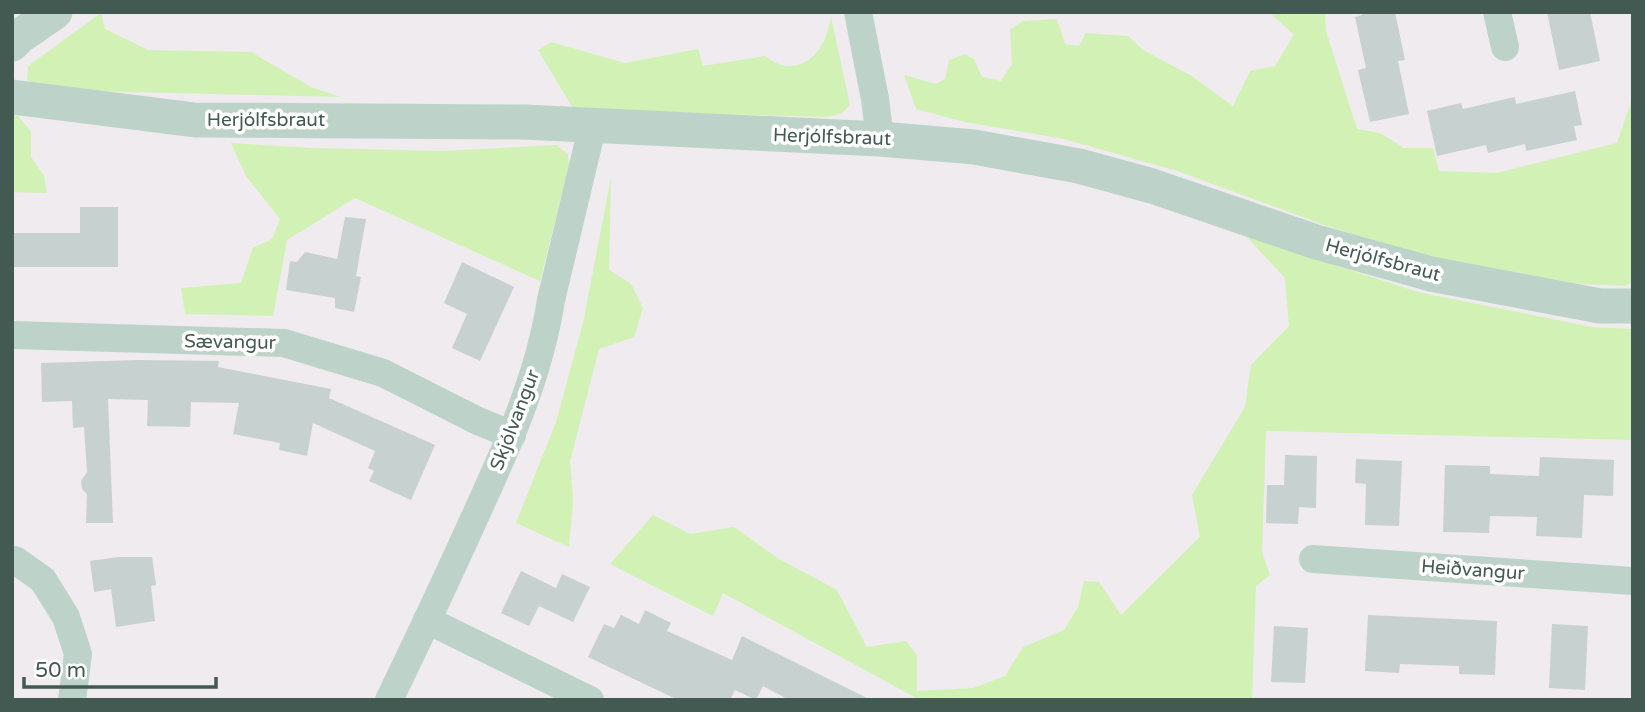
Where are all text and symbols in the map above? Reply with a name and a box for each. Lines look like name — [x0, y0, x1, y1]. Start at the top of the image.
street label: Herjólfsbraut — [207, 109, 325, 131]
street label: Herjólfsbraut — [773, 124, 891, 150]
street label: Herjólfsbraut — [1323, 234, 1443, 286]
street label: Sævangur — [184, 330, 277, 354]
street label: Skjólvangur — [486, 366, 545, 473]
street label: Heiðvangur — [1420, 555, 1526, 585]
scale bar — [24, 646, 217, 690]
text: 50 m — [35, 658, 86, 683]

